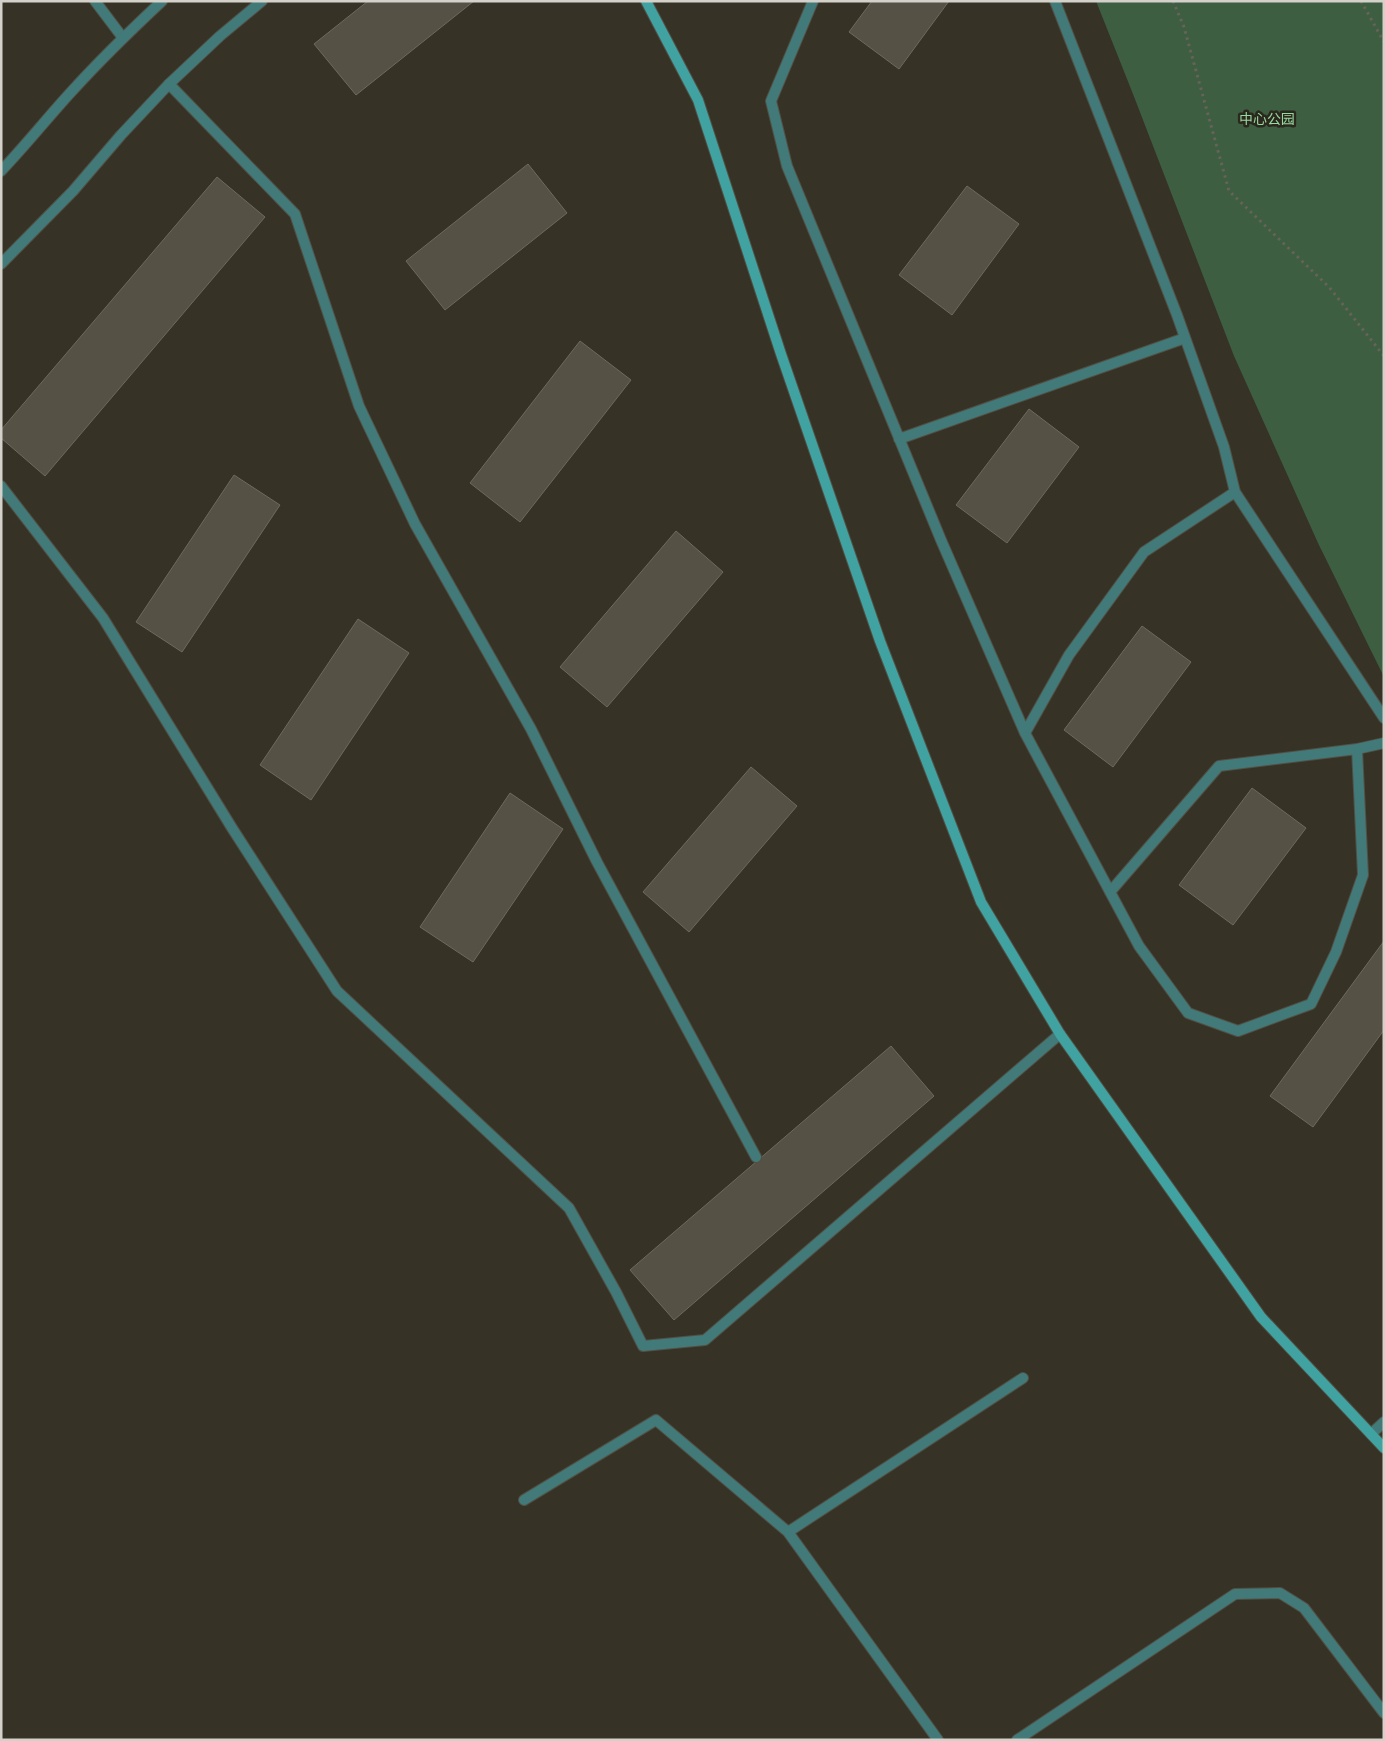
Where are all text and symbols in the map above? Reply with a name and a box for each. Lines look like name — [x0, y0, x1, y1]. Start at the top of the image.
park label: 中心公园 — [1239, 110, 1295, 128]

